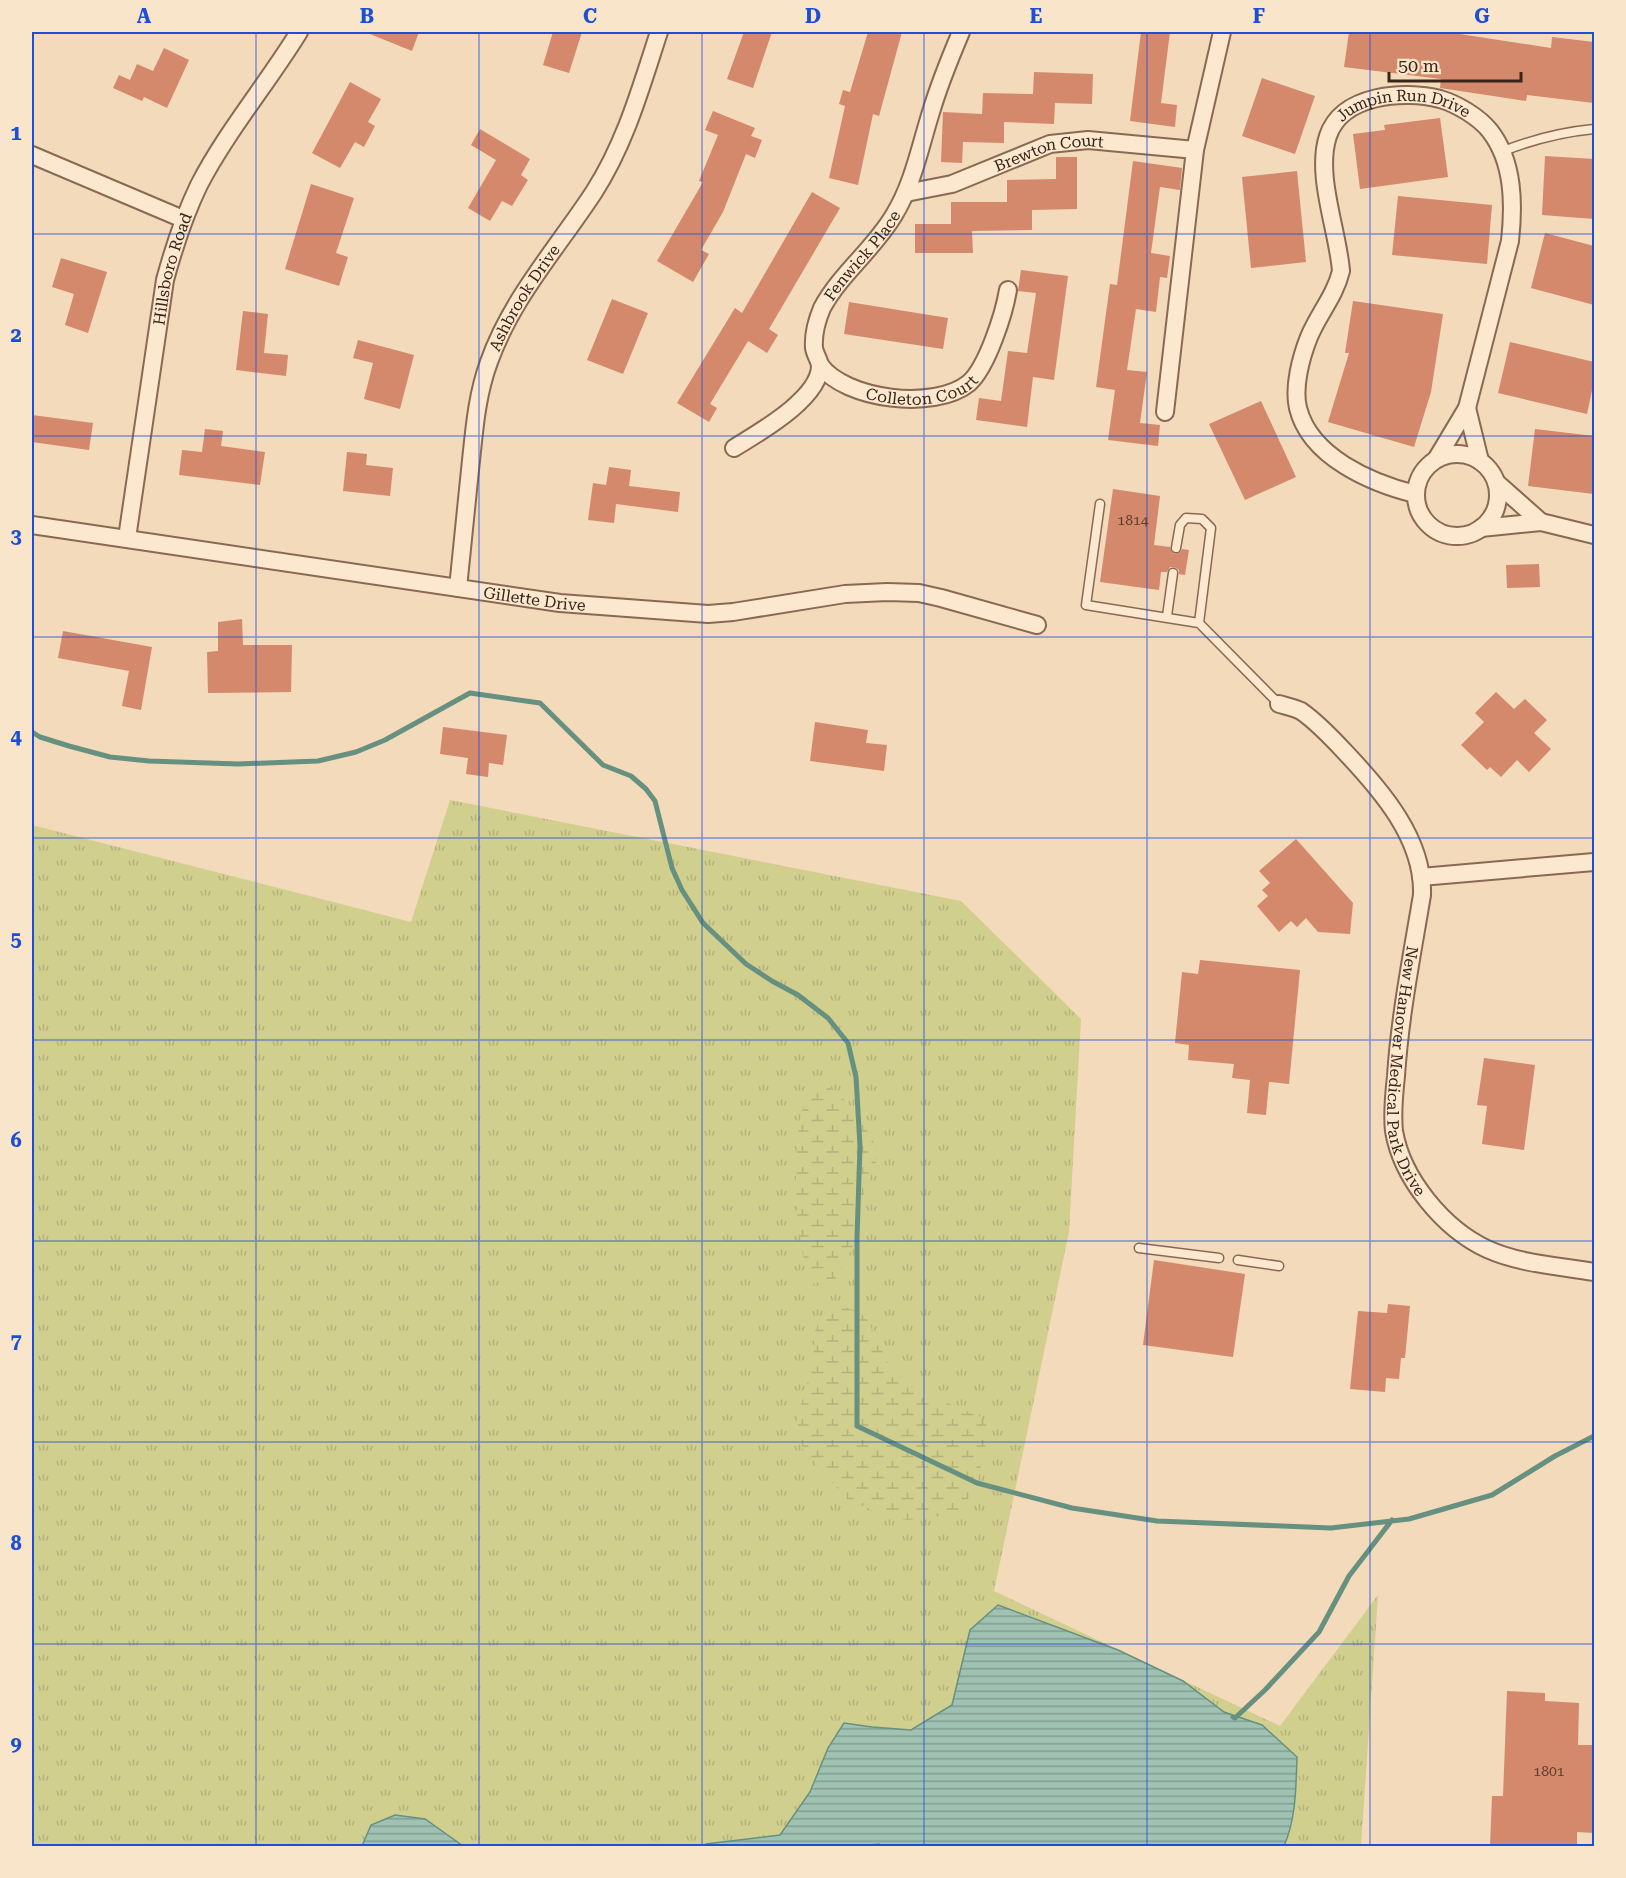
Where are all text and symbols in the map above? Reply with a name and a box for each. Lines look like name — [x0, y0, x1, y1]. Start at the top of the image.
text: A — [137, 4, 152, 28]
text: B — [360, 4, 374, 28]
text: C — [583, 4, 597, 28]
text: D — [805, 4, 821, 28]
text: E — [1030, 4, 1043, 28]
text: F — [1253, 4, 1265, 28]
text: G — [1474, 4, 1490, 28]
scale bar — [1389, 45, 1521, 83]
text: 50 m — [1398, 55, 1439, 76]
text: Jumpin Run Drive — [1332, 85, 1475, 125]
street label: Jumpin Run Drive — [1336, 110, 1476, 134]
text: 1 — [10, 121, 22, 145]
street label: Brewton Court — [991, 130, 1105, 175]
street label: Fenwick Place — [820, 207, 904, 304]
street label: Hillsboro Road — [149, 210, 195, 327]
street label: Ashbrook Drive — [485, 240, 564, 354]
text: 2 — [10, 323, 22, 347]
street label: Colleton Court — [864, 371, 982, 408]
house number: 1814 — [1117, 512, 1149, 528]
text: 3 — [10, 524, 22, 548]
street label: Gillette Drive — [482, 582, 587, 614]
text: 4 — [10, 725, 22, 749]
text: 5 — [10, 927, 22, 951]
street label: New Hanover Medical Park Drive — [1384, 945, 1430, 1200]
text: 6 — [10, 1128, 22, 1152]
text: 7 — [10, 1329, 22, 1353]
text: 8 — [10, 1531, 22, 1555]
text: 9 — [10, 1732, 22, 1756]
house number: 1801 — [1533, 1763, 1565, 1779]

